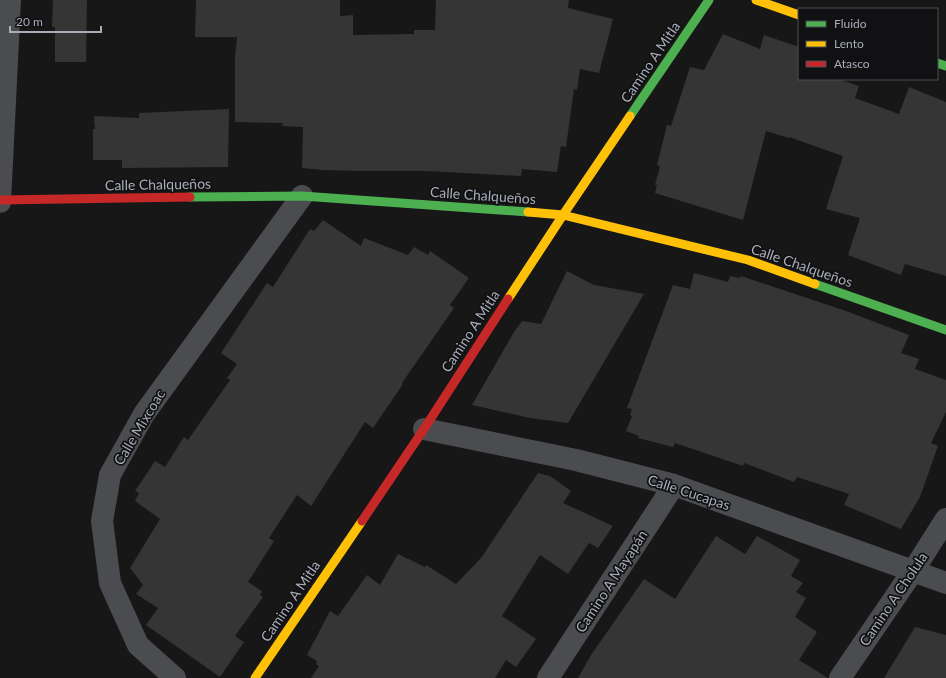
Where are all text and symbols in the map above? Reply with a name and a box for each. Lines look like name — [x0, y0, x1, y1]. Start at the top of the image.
scale bar — [10, 8, 101, 34]
legend — [798, 8, 938, 80]
text: 20 m — [16, 14, 43, 29]
text: Fluido — [834, 16, 867, 31]
street label: Camino A Mitla — [617, 18, 683, 106]
text: Lento — [834, 36, 864, 51]
text: Atasco — [834, 56, 870, 71]
street label: Calle Chalqueños — [105, 175, 211, 193]
street label: Calle Chalqueños — [429, 183, 537, 207]
street label: Calle Chalqueños — [749, 240, 855, 290]
street label: Camino A Mitla — [437, 287, 503, 375]
street label: Calle Mixcoac — [110, 386, 168, 468]
street label: Calle Cucapas — [646, 471, 732, 513]
street label: Camino A Mayapán — [571, 527, 651, 635]
street label: Camino A Cholula — [855, 549, 931, 649]
street label: Camino A Mitla — [257, 557, 323, 645]

